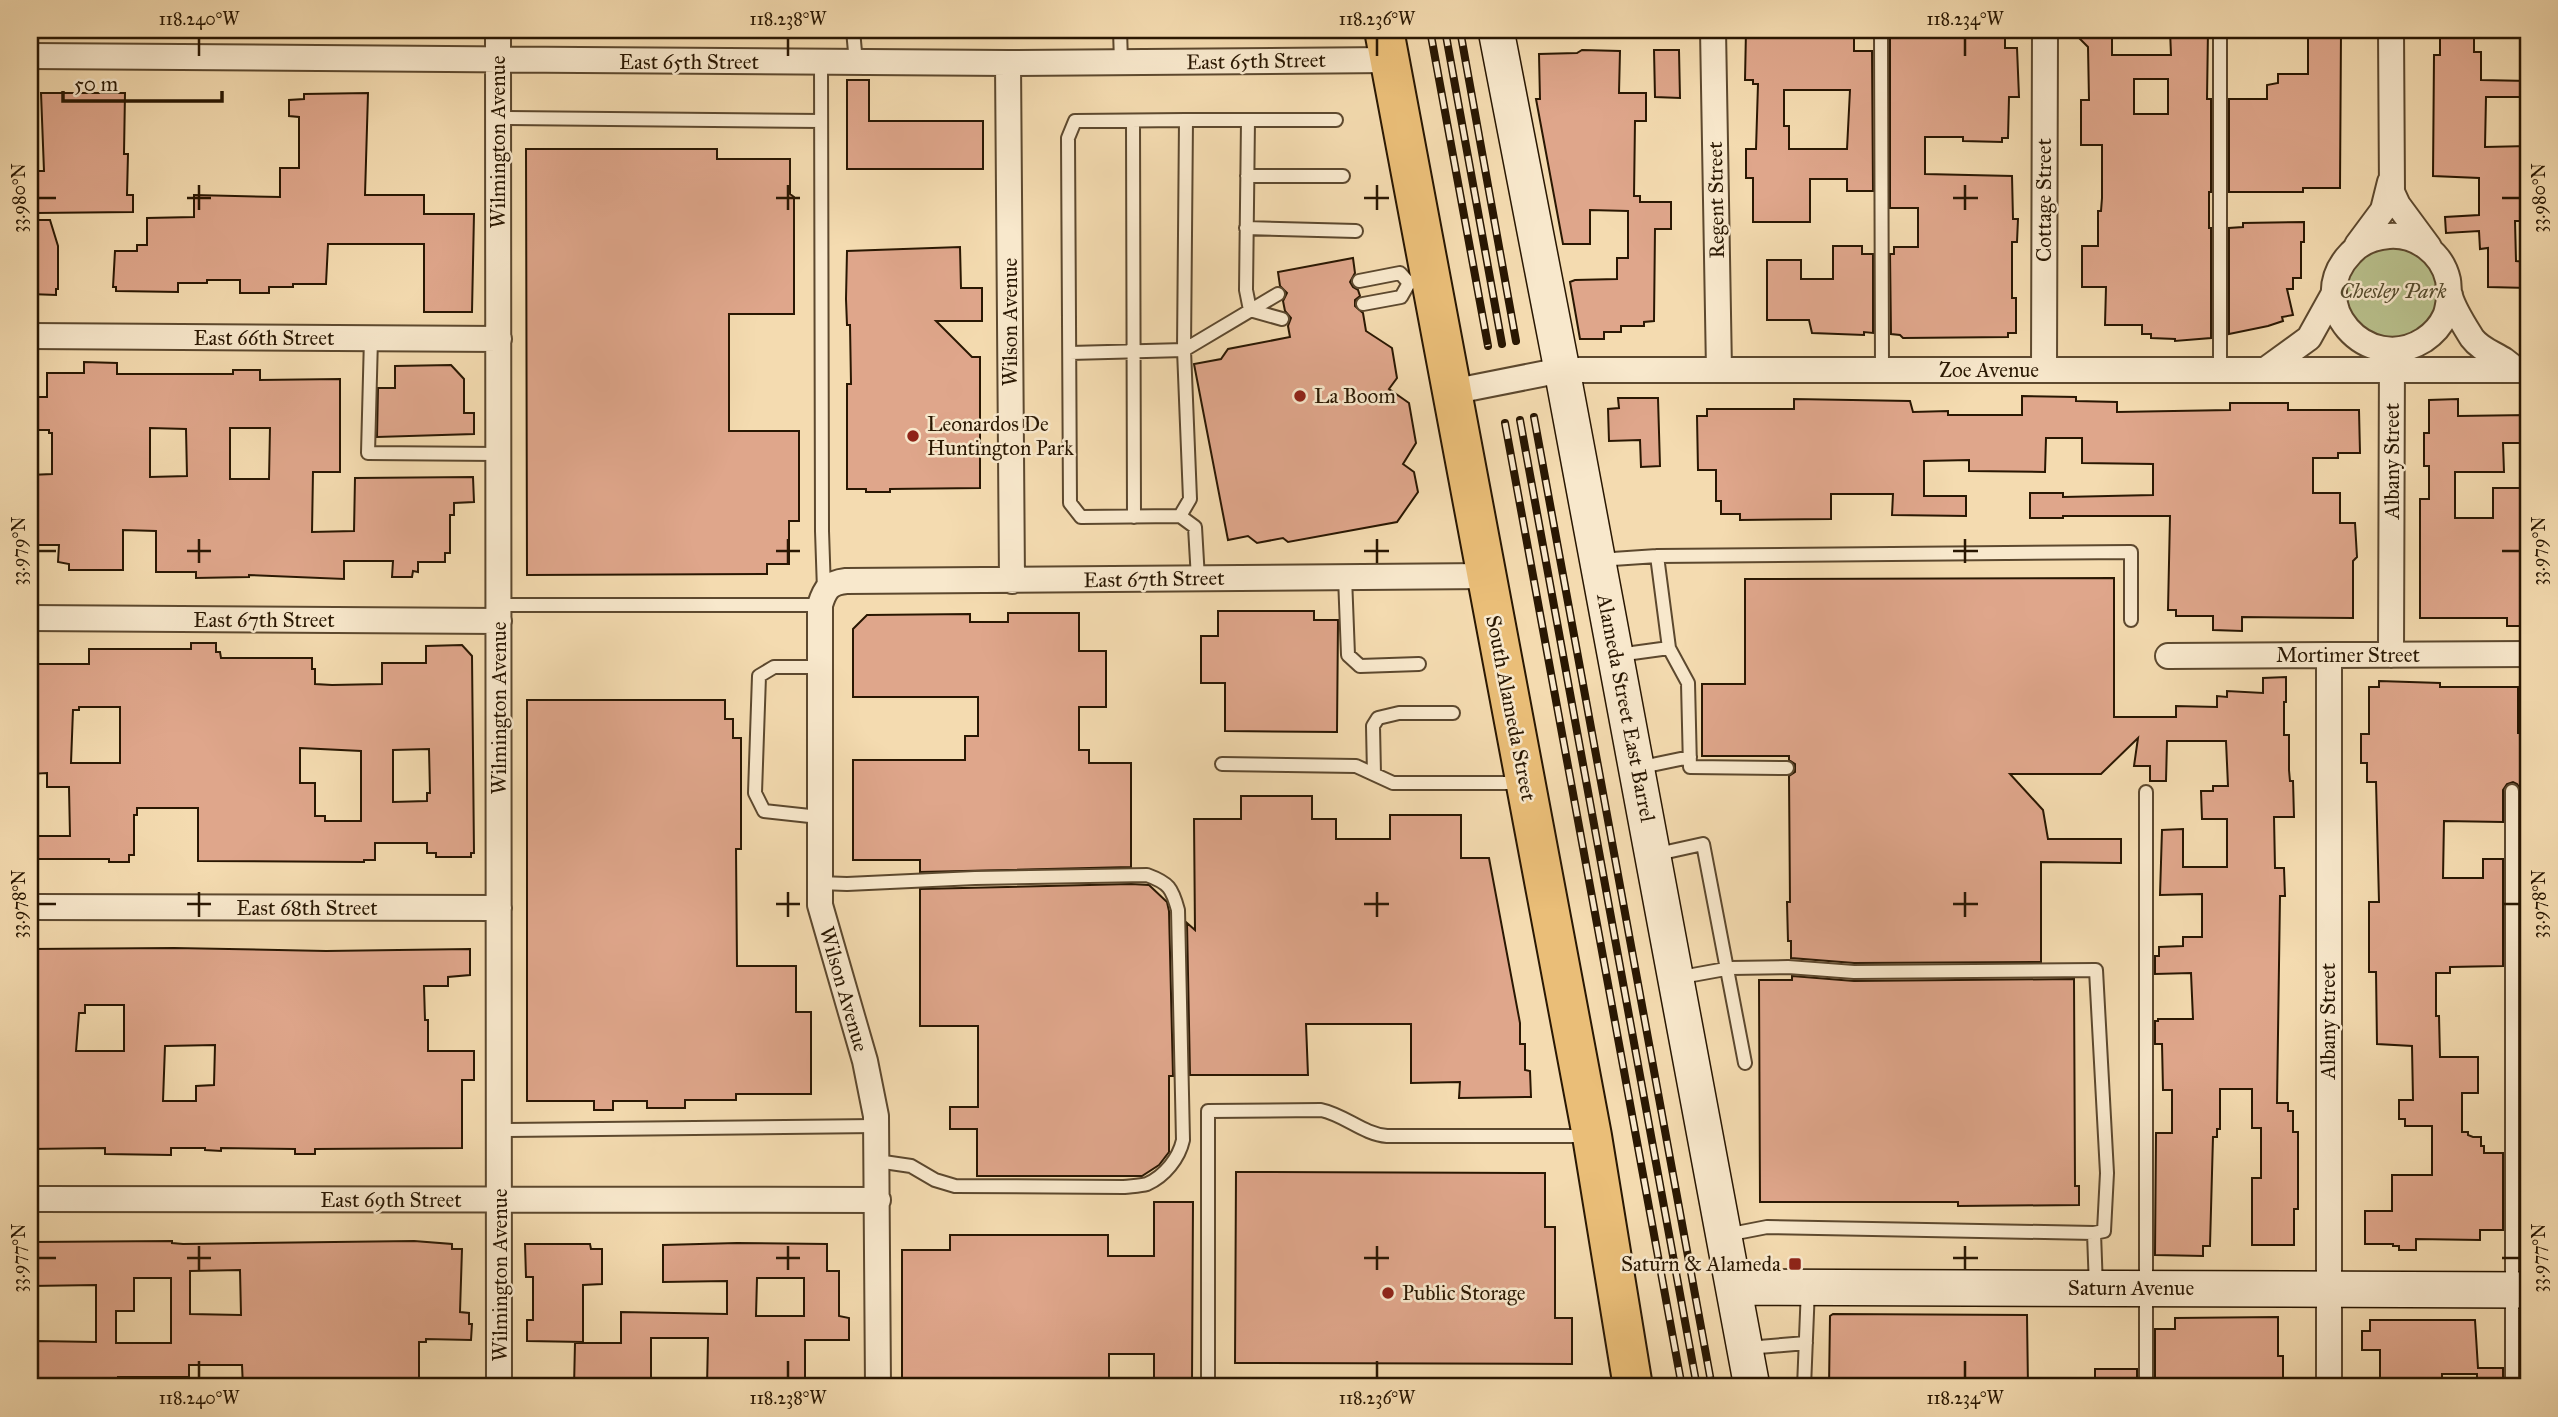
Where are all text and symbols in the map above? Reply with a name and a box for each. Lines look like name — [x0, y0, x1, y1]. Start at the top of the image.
text: 118.240°W — [159, 8, 240, 30]
text: 118.238°W — [750, 8, 827, 30]
text: 118.236°W — [1339, 8, 1416, 30]
text: 118.234°W — [1926, 8, 2005, 30]
street label: East 65th Street — [1186, 47, 1327, 75]
street label: East 65th Street — [619, 49, 759, 75]
street label: Wilmington Avenue — [485, 55, 511, 229]
scale bar — [63, 60, 222, 104]
text: 50 m — [74, 71, 119, 97]
street label: Cottage Street — [2031, 137, 2057, 262]
street label: Regent Street — [1702, 141, 1730, 259]
text: 33.980°N — [8, 163, 30, 233]
text: 33.980°N — [2528, 163, 2550, 233]
street label: Wilson Avenue — [997, 257, 1023, 386]
park label: Chesley Park — [2339, 278, 2447, 304]
street label: East 66th Street — [194, 325, 335, 351]
street label: Zoe Avenue — [1939, 357, 2039, 383]
place label: La Boom — [1314, 383, 1396, 409]
marker: La Boom — [1292, 388, 1308, 404]
street label: Albany Street — [2379, 402, 2405, 520]
place label: Leonardos De Huntington Park — [927, 411, 1074, 461]
marker: Leonardos De Huntington Park — [905, 428, 921, 444]
text: 33.979°N — [8, 517, 30, 585]
text: 33.979°N — [2528, 517, 2550, 585]
street label: East 67th Street — [1083, 565, 1225, 593]
street label: Alameda Street East Barrel — [1591, 591, 1661, 825]
street label: East 67th Street — [193, 607, 335, 633]
street label: South Alameda Street — [1480, 613, 1542, 804]
street label: Wilmington Avenue — [486, 621, 512, 795]
street label: Mortimer Street — [2276, 642, 2421, 668]
text: 33.978°N — [8, 870, 30, 938]
text: 33.978°N — [2528, 870, 2550, 938]
street label: East 68th Street — [236, 895, 378, 921]
street label: Wilson Avenue — [814, 924, 874, 1055]
street label: Albany Street — [2315, 962, 2341, 1080]
street label: East 69th Street — [320, 1187, 462, 1213]
street label: Wilmington Avenue — [487, 1188, 513, 1362]
text: 33.977°N — [8, 1224, 30, 1292]
text: 33.977°N — [2528, 1224, 2550, 1292]
place label: Saturn & Alameda — [1621, 1251, 1781, 1277]
marker: Saturn & Alameda — [1787, 1256, 1803, 1272]
street label: Saturn Avenue — [2068, 1275, 2194, 1301]
place label: Public Storage — [1402, 1280, 1526, 1306]
marker: Public Storage — [1380, 1285, 1396, 1301]
text: 118.240°W — [159, 1387, 240, 1409]
text: 118.238°W — [750, 1387, 827, 1409]
text: 118.236°W — [1339, 1387, 1416, 1409]
text: 118.234°W — [1926, 1387, 2005, 1409]

